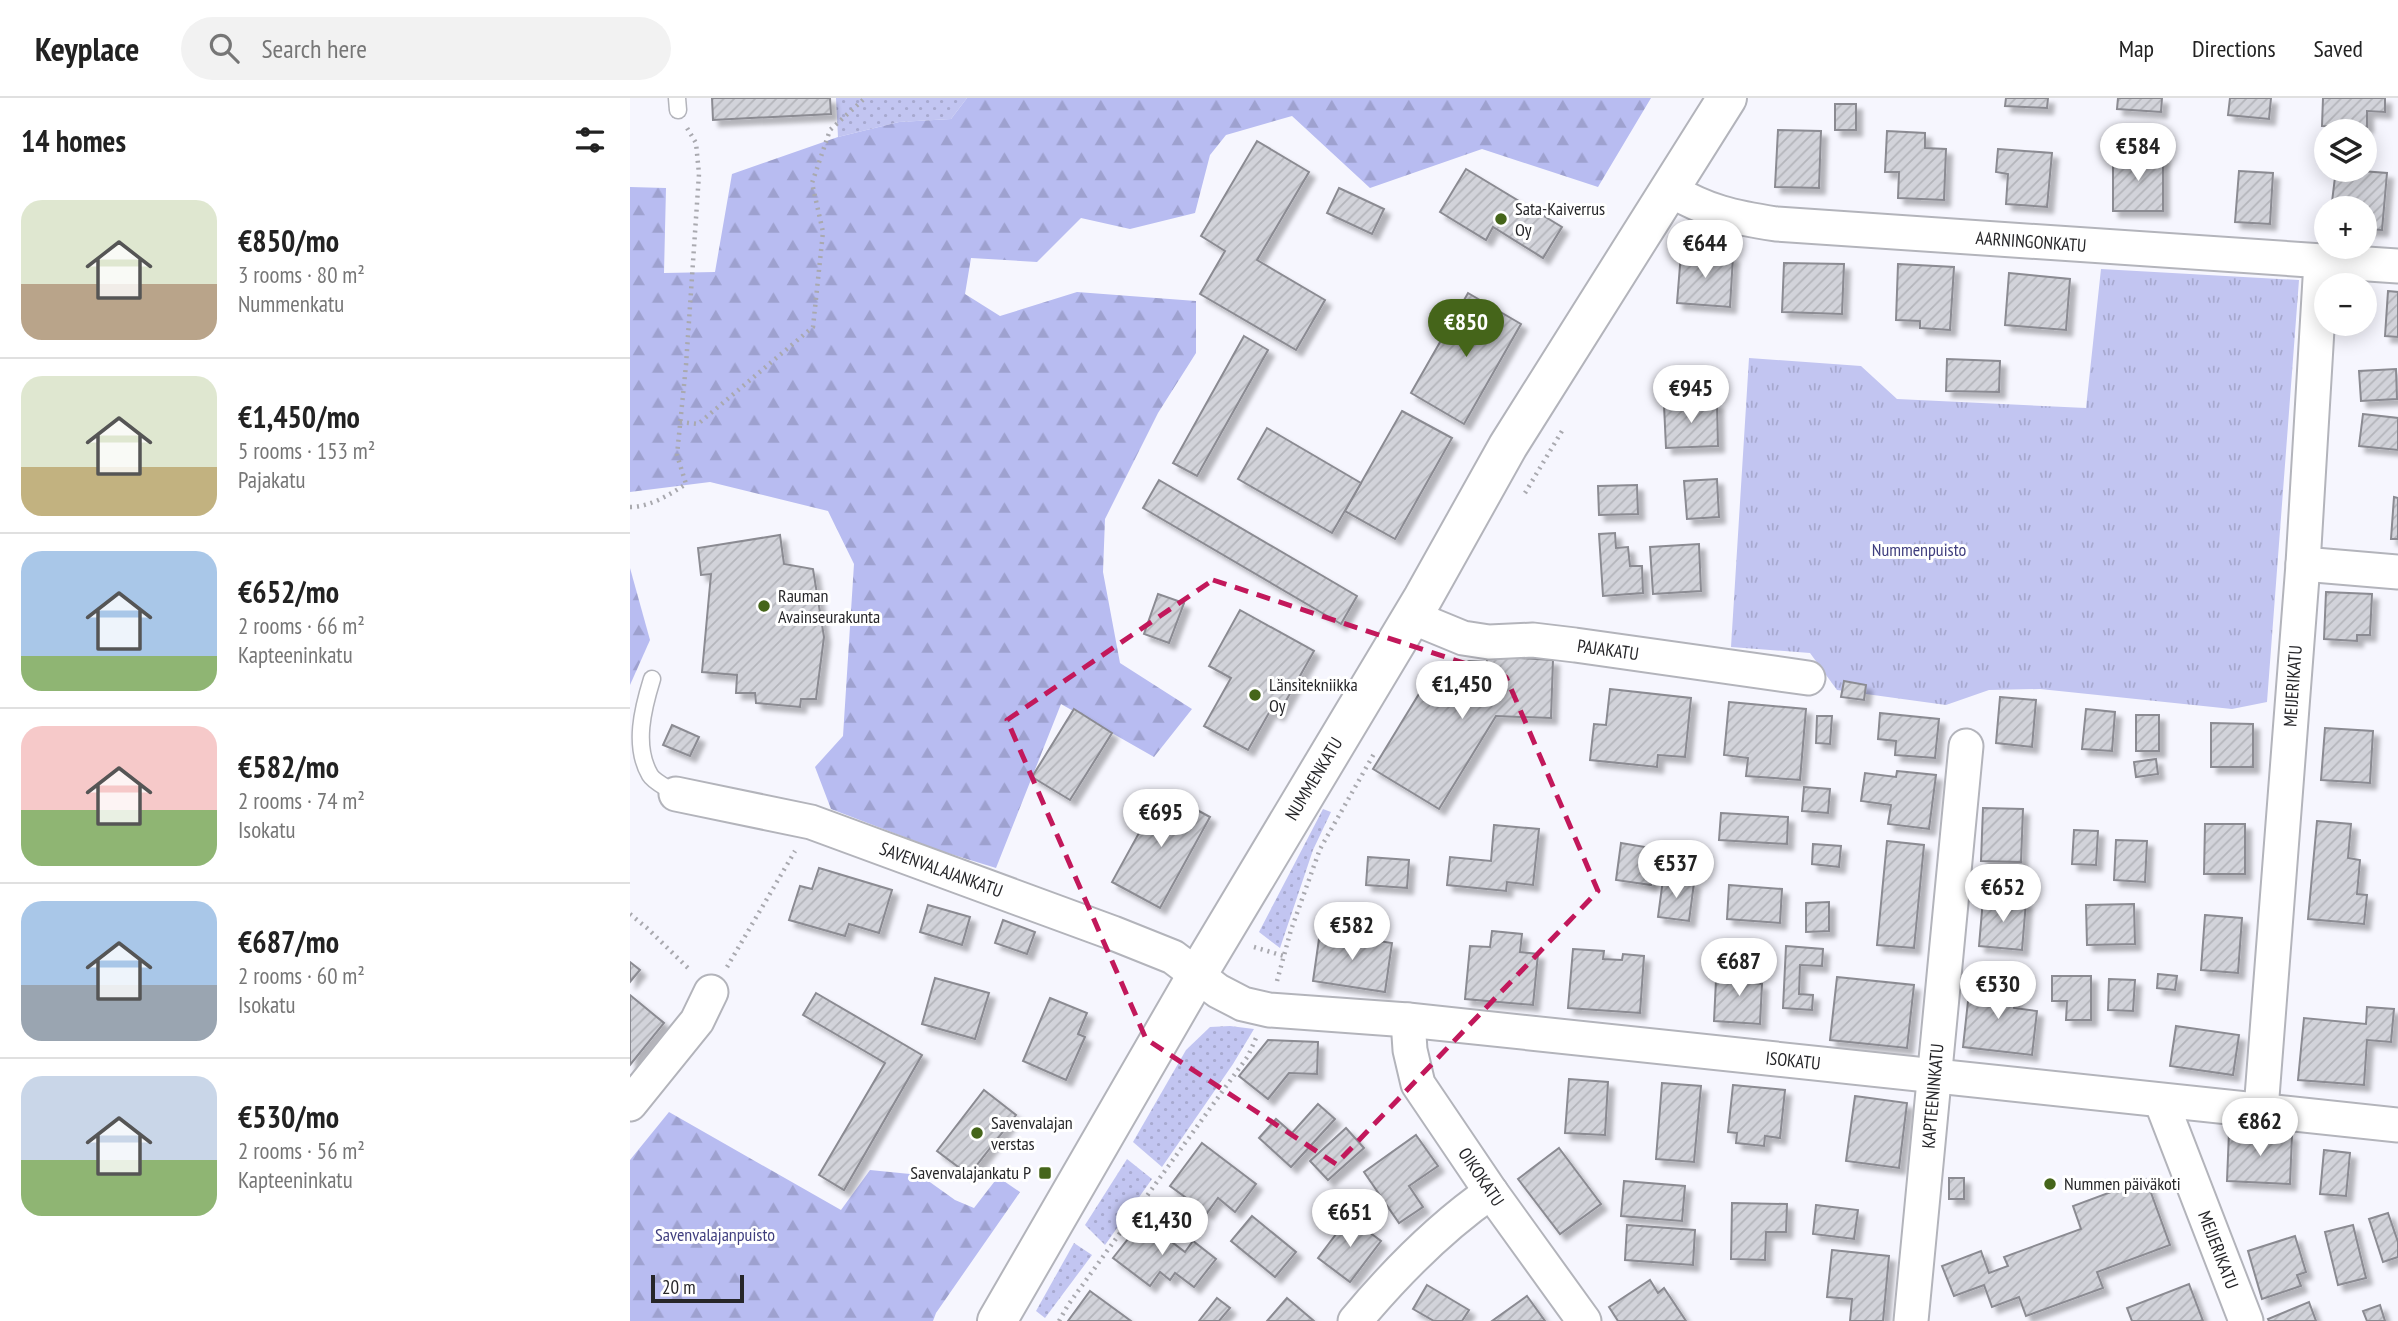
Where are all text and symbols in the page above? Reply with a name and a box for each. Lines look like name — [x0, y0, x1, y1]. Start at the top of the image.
search box — [181, 17, 671, 80]
text: Keyplace — [35, 27, 139, 70]
icon: search — [205, 29, 243, 67]
text: Search here — [261, 32, 367, 65]
text: Map — [2119, 33, 2154, 64]
text: Directions — [2192, 33, 2276, 64]
text: Saved — [2314, 33, 2363, 64]
map controls — [2314, 119, 2377, 336]
button: layers — [2314, 119, 2377, 182]
text: 14 homes — [21, 121, 126, 160]
icon: filters — [571, 121, 609, 159]
pin: €584 — [2097, 123, 2179, 183]
text: €584 — [2116, 131, 2160, 160]
button: + — [2314, 196, 2377, 259]
place label: Sata-Kaiverrus Oy — [1515, 197, 1605, 241]
marker: Sata-Kaiverrus Oy — [1493, 211, 1509, 227]
pin: €644 — [1664, 220, 1746, 280]
text: €850/mo — [238, 221, 339, 260]
street label: AARNINGONKATU — [1975, 226, 2087, 257]
icon: home — [77, 228, 161, 312]
text: €644 — [1683, 228, 1727, 257]
text: 3 rooms · 80 m² — [238, 260, 365, 289]
button: − — [2314, 273, 2377, 336]
text: Nummenkatu — [238, 289, 344, 318]
pin: €850 — [1425, 300, 1507, 359]
text: €850 — [1444, 307, 1488, 336]
pin: €945 — [1650, 366, 1732, 425]
text: €945 — [1669, 373, 1713, 402]
text: €1,450/mo — [238, 397, 360, 436]
icon: home — [77, 404, 161, 488]
text: 5 rooms · 153 m² — [238, 436, 375, 465]
text: Pajakatu — [238, 465, 306, 494]
park label: Nummenpuisto — [1872, 538, 1966, 561]
text: €652/mo — [238, 572, 339, 611]
icon: home — [77, 579, 161, 663]
place label: Rauman Avainseurakunta — [778, 584, 880, 628]
marker: Rauman Avainseurakunta — [756, 598, 772, 614]
text: 2 rooms · 66 m² — [238, 611, 365, 640]
street label: PAJAKATU — [1576, 634, 1640, 665]
text: Kapteeninkatu — [238, 640, 353, 669]
street label: MEIJERIKATU — [2278, 644, 2307, 728]
pin: €1,450 — [1405, 662, 1519, 721]
text: €1,450 — [1432, 669, 1492, 698]
place label: Länsitekniikka Oy — [1269, 673, 1358, 717]
marker: Länsitekniikka Oy — [1247, 687, 1263, 703]
street label: NUMMENKATU — [1280, 733, 1347, 824]
text: €582/mo — [238, 747, 339, 786]
icon: home — [77, 754, 161, 838]
text: 2 rooms · 74 m² — [238, 786, 365, 815]
pin: €695 — [1120, 790, 1202, 849]
text: €695 — [1139, 797, 1183, 826]
text: Isokatu — [238, 815, 296, 844]
street label: SAVENVALAJANKATU — [876, 837, 1006, 902]
pin: €537 — [1635, 840, 1717, 900]
text: €537 — [1654, 848, 1698, 877]
pin: €652 — [1962, 864, 2044, 924]
text: €652 — [1981, 872, 2025, 901]
pin: €582 — [1311, 902, 1393, 962]
text: €582 — [1330, 910, 1374, 939]
text: €687/mo — [238, 922, 339, 961]
icon: home — [77, 929, 161, 1013]
pin: €687 — [1698, 939, 1780, 998]
text: €687 — [1717, 946, 1761, 975]
text: 2 rooms · 60 m² — [238, 961, 365, 990]
pin: €530 — [1957, 962, 2039, 1021]
text: €530 — [1976, 969, 2020, 998]
text: Isokatu — [238, 990, 296, 1019]
street label: KAPTEENINKATU — [1916, 1042, 1949, 1149]
street label: ISOKATU — [1764, 1046, 1822, 1075]
text: €530/mo — [238, 1097, 339, 1136]
pin: €862 — [2219, 1098, 2301, 1158]
icon: home — [77, 1104, 161, 1188]
text: €862 — [2238, 1106, 2282, 1135]
place label: Savenvalajan verstas — [991, 1111, 1073, 1155]
marker: Savenvalajan verstas — [969, 1125, 985, 1141]
text: 2 rooms · 56 m² — [238, 1136, 365, 1165]
street label: OIKOKATU — [1453, 1143, 1509, 1210]
place label: Savenvalajankatu P — [910, 1161, 1031, 1184]
text: Kapteeninkatu — [238, 1165, 353, 1194]
marker: Savenvalajankatu P — [1037, 1165, 1053, 1181]
place label: Nummen päiväkoti — [2064, 1172, 2181, 1195]
marker: Nummen päiväkoti — [2042, 1176, 2058, 1192]
pin: €651 — [1309, 1190, 1391, 1249]
text: €651 — [1328, 1197, 1372, 1226]
pin: €1,430 — [1105, 1198, 1219, 1257]
text: €1,430 — [1132, 1205, 1192, 1234]
street label: MEIJERIKATU — [2193, 1208, 2244, 1292]
park label: Savenvalajanpuisto — [655, 1223, 775, 1246]
scale bar — [651, 1272, 744, 1304]
text: 20 m — [662, 1275, 696, 1299]

